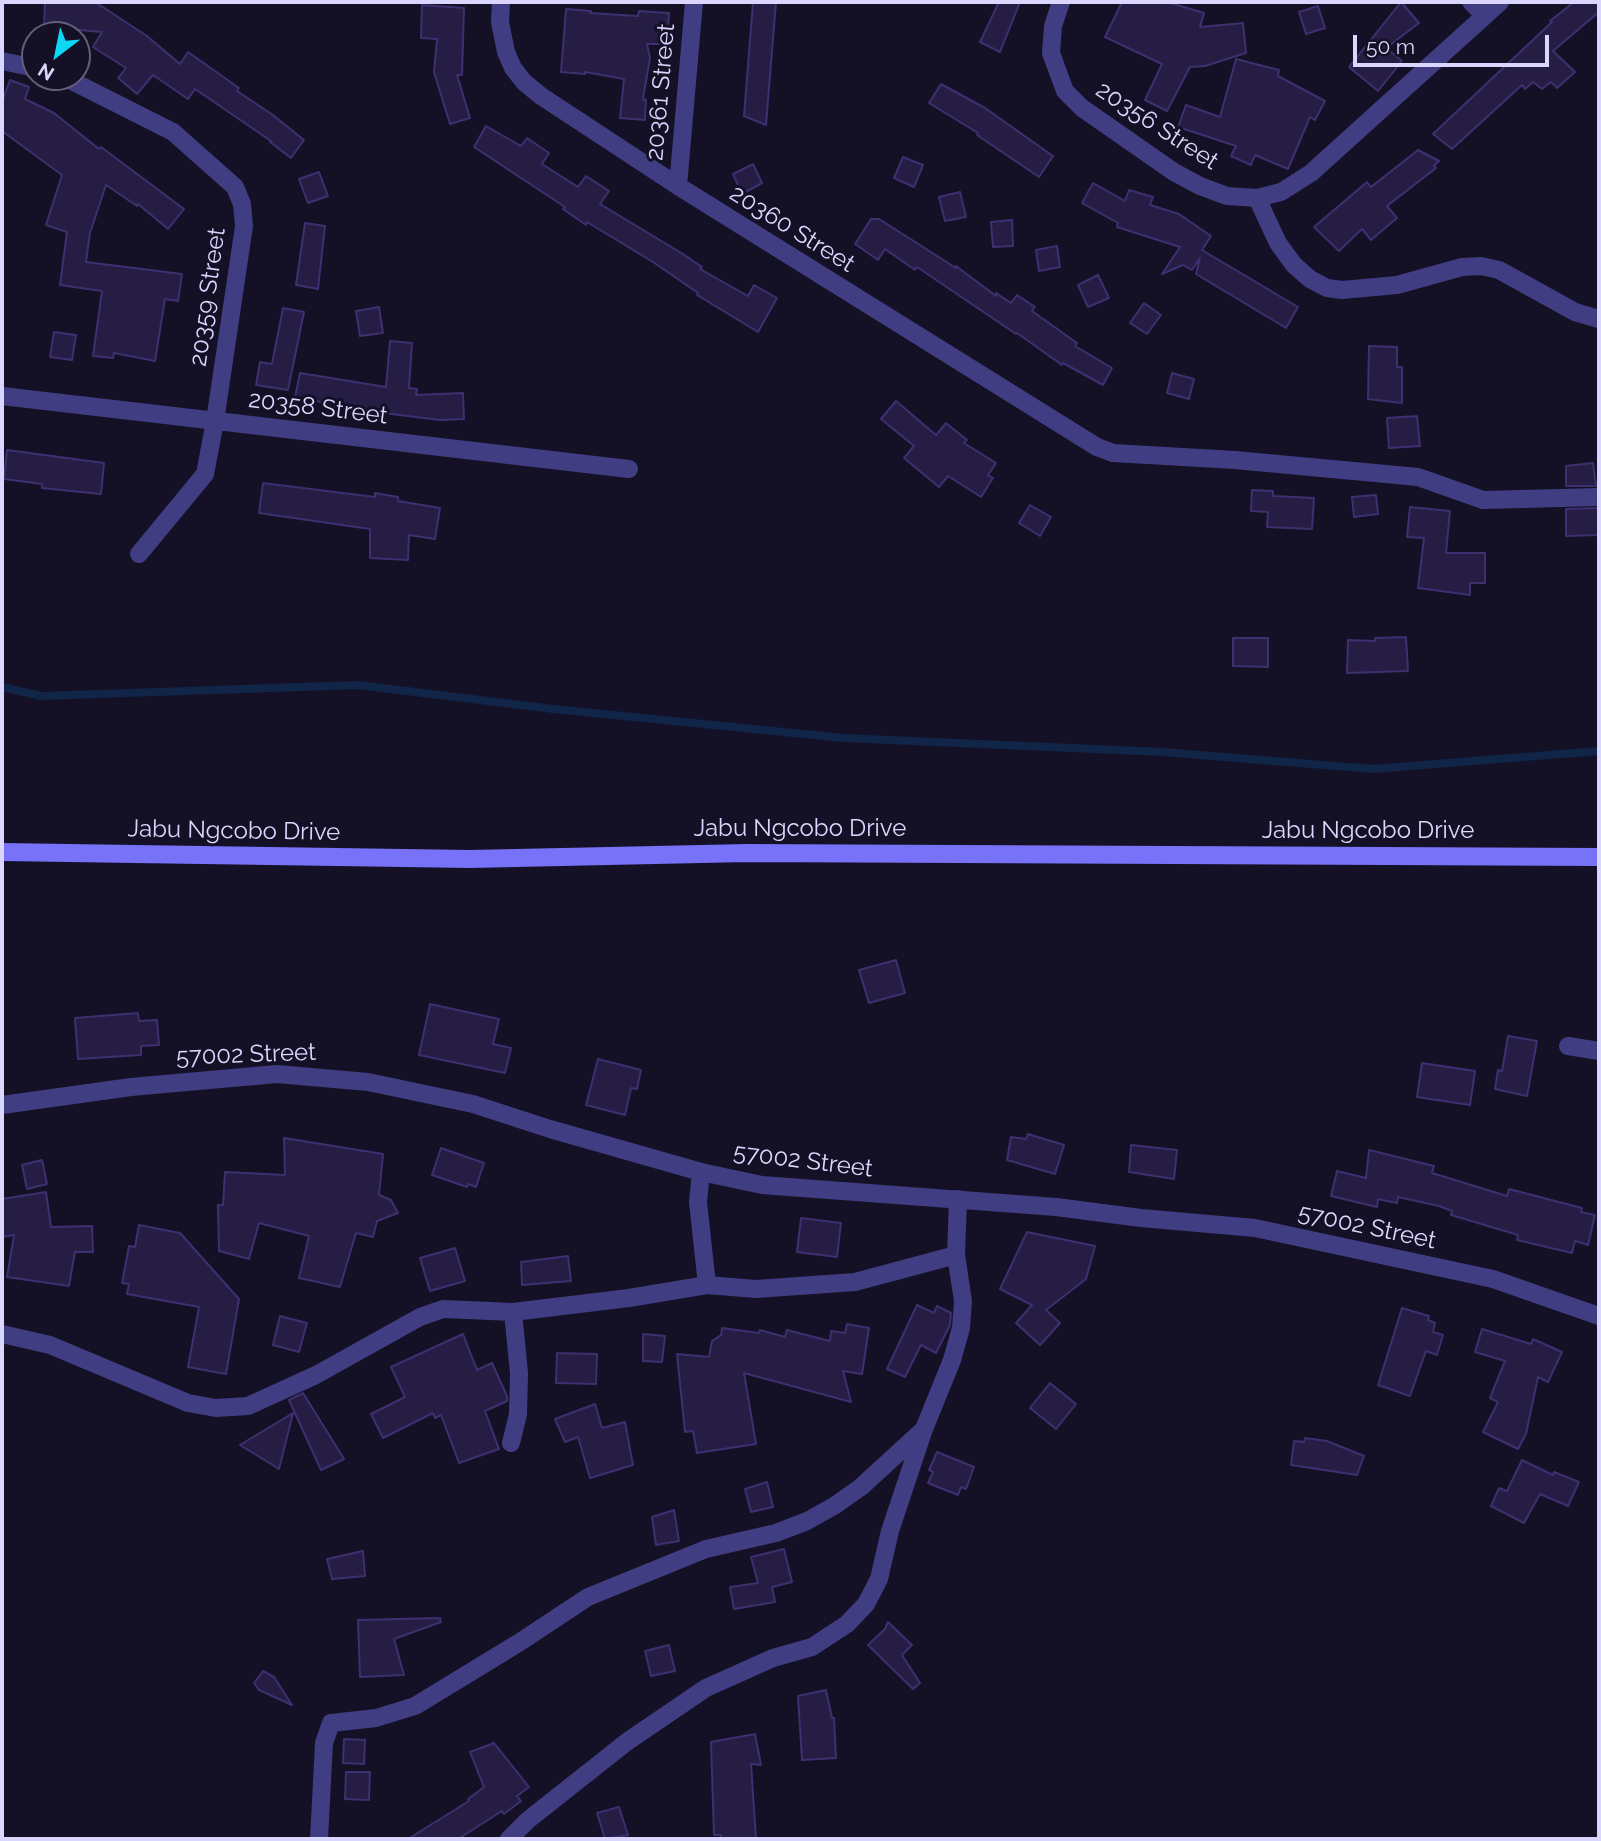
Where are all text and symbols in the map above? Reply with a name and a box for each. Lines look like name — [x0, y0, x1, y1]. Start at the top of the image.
north arrow — [21, 21, 91, 91]
scale bar — [1356, 21, 1552, 65]
street label: 20361 Street — [641, 22, 681, 162]
text: 50 m — [1366, 34, 1415, 59]
text: N — [34, 59, 58, 85]
street label: 20356 Street — [1090, 76, 1224, 176]
street label: 20360 Street — [724, 179, 860, 279]
street label: 20359 Street — [184, 226, 232, 368]
street label: 20358 Street — [247, 385, 389, 431]
street label: Jabu Ngcobo Drive — [127, 815, 341, 847]
street label: Jabu Ngcobo Drive — [694, 815, 906, 843]
street label: Jabu Ngcobo Drive — [1262, 817, 1474, 845]
street label: 57002 Street — [175, 1038, 317, 1072]
street label: 57002 Street — [732, 1138, 874, 1184]
street label: 57002 Street — [1295, 1198, 1439, 1256]

